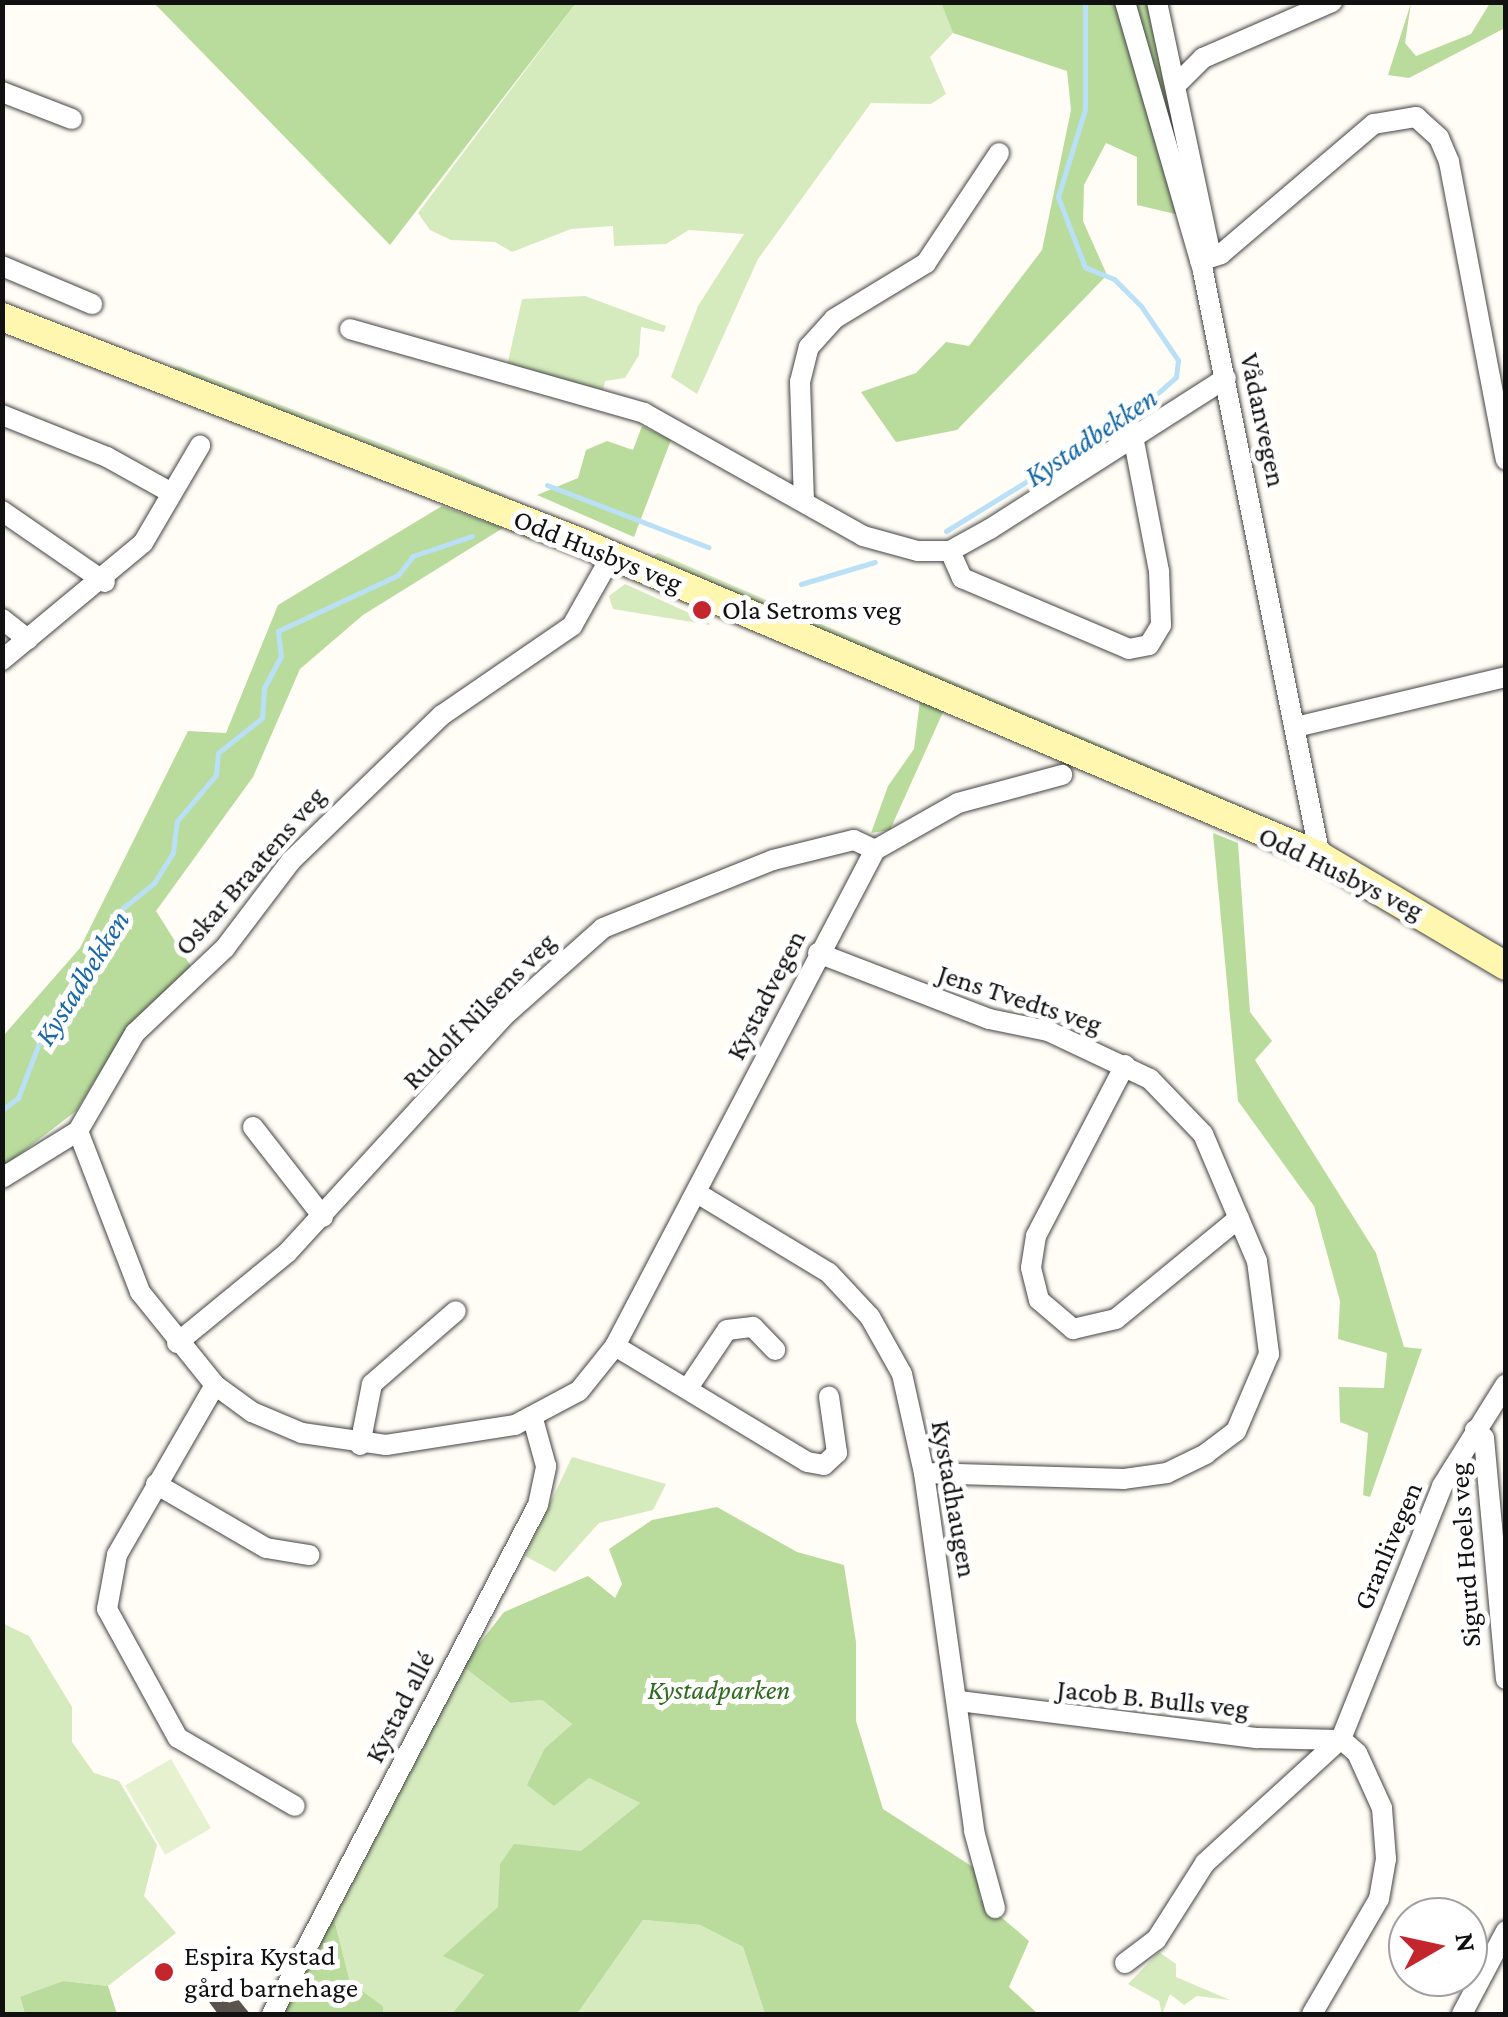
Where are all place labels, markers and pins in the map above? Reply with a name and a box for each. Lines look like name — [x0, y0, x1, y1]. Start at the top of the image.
place label: Ola Setroms veg — [722, 593, 901, 627]
marker: Ola Setroms veg — [691, 599, 713, 621]
place label: Espira Kystad gård barnehage — [184, 1939, 358, 2005]
marker: Espira Kystad gård barnehage — [153, 1961, 175, 1983]

